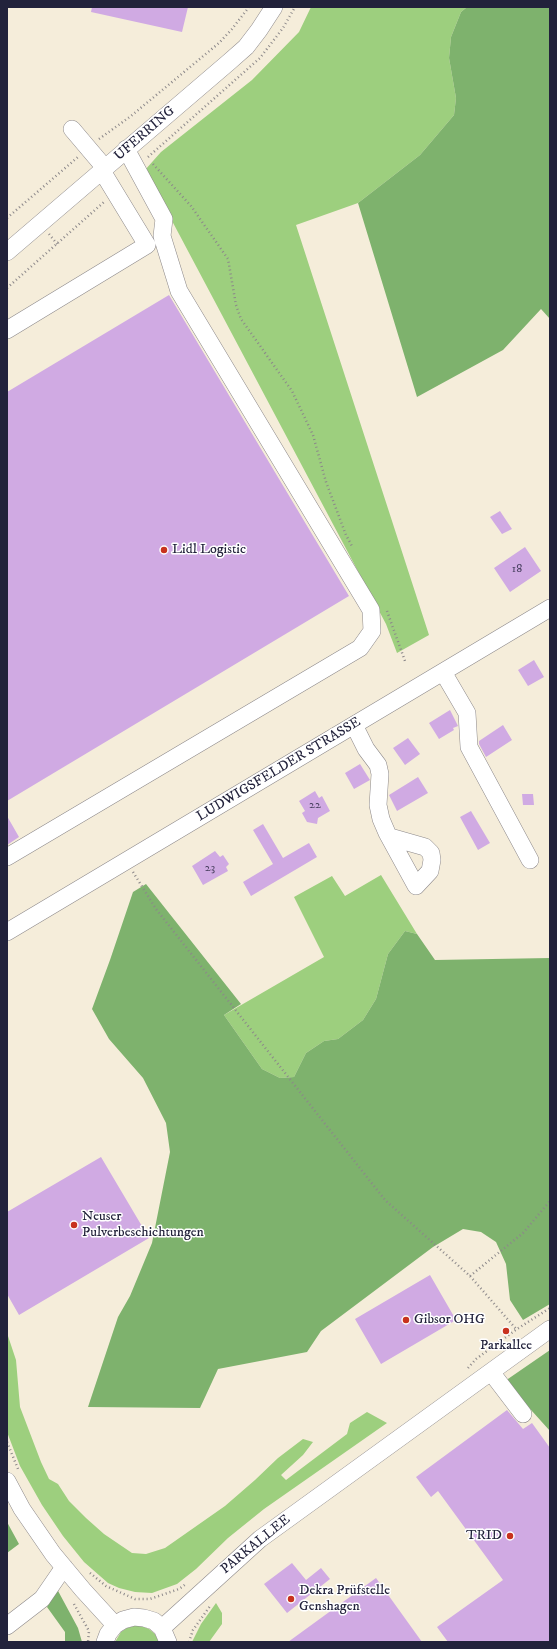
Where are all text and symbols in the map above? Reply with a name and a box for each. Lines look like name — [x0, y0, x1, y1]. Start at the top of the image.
street label: UFERRING — [111, 103, 179, 165]
place label: Lidl Logistic — [172, 542, 246, 558]
marker: Lidl Logistic — [159, 545, 169, 555]
house number: 18 — [512, 563, 522, 577]
street label: LUDWIGSFELDER STRASSE — [194, 714, 364, 826]
house number: 22 — [309, 799, 321, 813]
house number: 23 — [205, 862, 215, 876]
place label: Neuser Pulverbeschichtungen — [82, 1209, 204, 1242]
marker: Neuser Pulverbeschichtungen — [69, 1220, 79, 1230]
place label: Gibsor OHG — [414, 1312, 485, 1328]
marker: Gibsor OHG — [401, 1315, 411, 1325]
marker: Parkallee — [501, 1326, 511, 1336]
place label: Parkallee — [480, 1338, 532, 1354]
street label: PARKALLEE — [218, 1512, 294, 1578]
place label: TRID — [466, 1528, 502, 1544]
marker: TRID — [505, 1531, 515, 1541]
place label: Dekra Prüfstelle Genshagen — [299, 1583, 390, 1616]
marker: Dekra Prüfstelle Genshagen — [286, 1594, 296, 1604]

